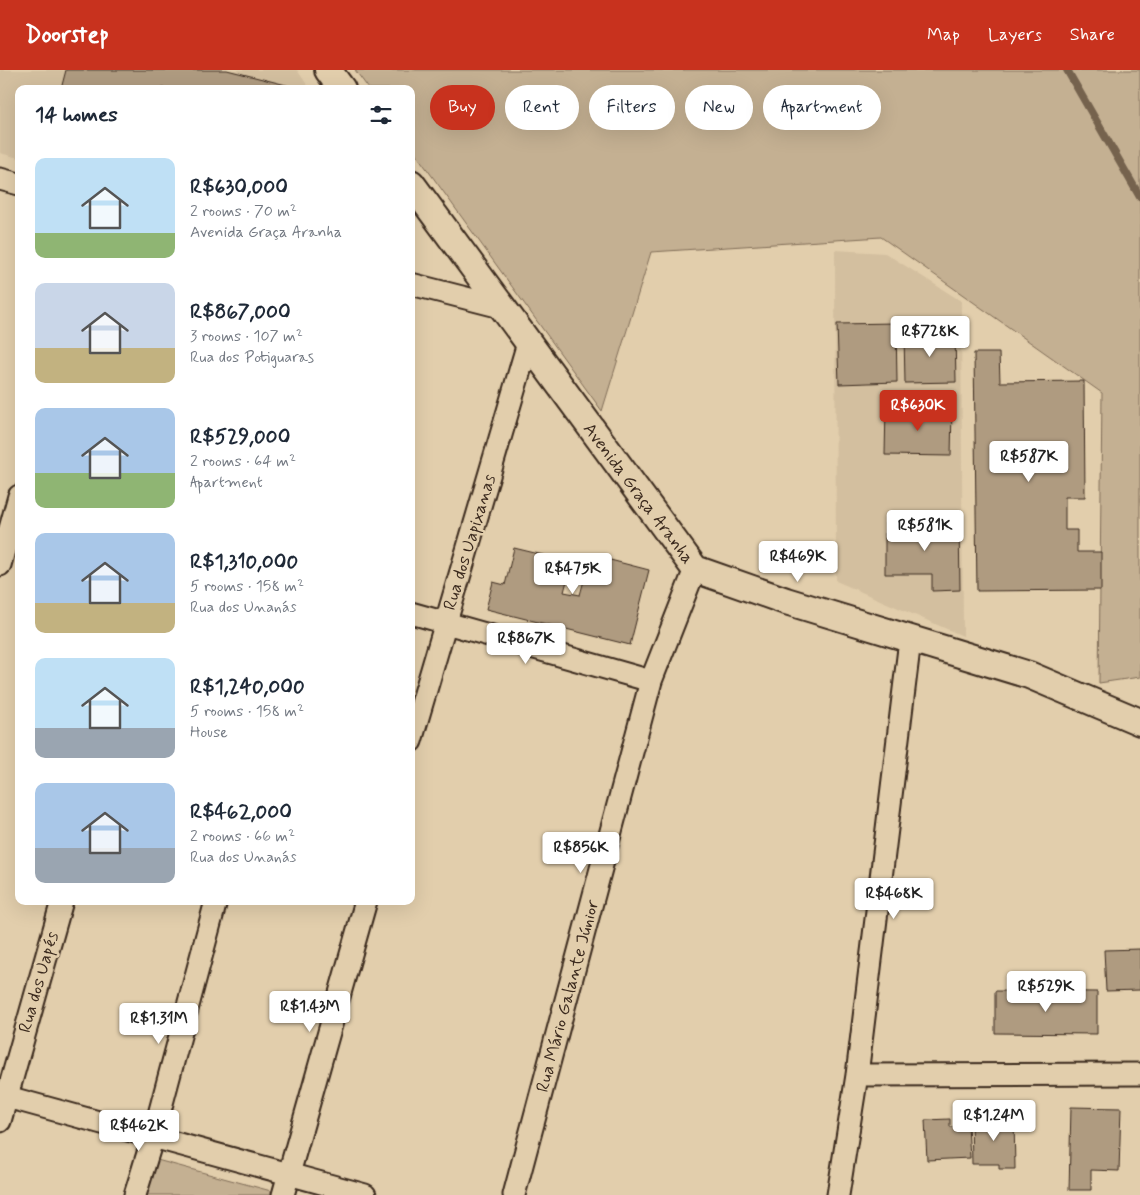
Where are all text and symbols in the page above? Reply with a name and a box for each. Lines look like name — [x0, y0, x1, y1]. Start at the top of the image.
text: Doorstep — [25, 20, 109, 51]
text: Map — [927, 23, 960, 47]
text: Layers — [988, 23, 1042, 47]
text: Share — [1070, 23, 1115, 47]
chip: Buy — [430, 85, 495, 130]
chip: Rent — [505, 85, 579, 130]
chip: Filters — [589, 85, 675, 130]
chip: New — [685, 85, 753, 130]
chip: Apartment — [763, 85, 881, 130]
text: 14 homes — [35, 101, 118, 129]
icon: filters — [367, 101, 395, 129]
text: R$630,000 — [190, 173, 288, 201]
icon: home — [75, 178, 135, 238]
text: 2 rooms · 70 m² — [190, 201, 297, 222]
text: Avenida Graça Aranha — [190, 222, 342, 243]
text: R$867,000 — [190, 298, 291, 326]
icon: home — [75, 303, 135, 363]
pin: R$728K — [889, 316, 971, 358]
text: R$728K — [902, 321, 958, 342]
text: 3 rooms · 107 m² — [190, 326, 303, 347]
text: Rua dos Potiguaras — [190, 347, 314, 368]
pin: R$630K — [877, 390, 959, 432]
text: R$630K — [891, 395, 945, 416]
street label: Avenida Graça Aranha — [577, 418, 699, 569]
text: R$529,000 — [190, 423, 290, 451]
icon: home — [75, 428, 135, 488]
pin: R$587K — [988, 440, 1070, 483]
text: R$587K — [1000, 446, 1058, 467]
text: 2 rooms · 64 m² — [190, 451, 296, 472]
street label: Rua dos Uapixanas — [438, 471, 502, 613]
text: Apartment — [190, 472, 263, 493]
pin: R$581K — [884, 510, 966, 552]
text: R$581K — [898, 515, 952, 536]
pin: R$469K — [757, 540, 839, 583]
text: R$469K — [770, 546, 826, 567]
text: R$1,310,000 — [190, 548, 298, 576]
pin: R$475K — [532, 552, 614, 595]
icon: home — [75, 553, 135, 613]
text: R$475K — [545, 558, 601, 579]
text: 5 rooms · 158 m² — [190, 576, 304, 597]
text: Rua dos Unanás — [190, 597, 297, 618]
pin: R$867K — [485, 622, 567, 665]
text: R$867K — [498, 628, 554, 649]
text: R$1,240,000 — [190, 673, 305, 701]
icon: home — [75, 678, 135, 738]
text: 5 rooms · 158 m² — [190, 701, 304, 722]
text: House — [190, 722, 228, 743]
text: R$462,000 — [190, 798, 292, 826]
icon: home — [75, 803, 135, 863]
text: 2 rooms · 66 m² — [190, 826, 295, 847]
pin: R$856K — [540, 832, 622, 874]
text: R$856K — [553, 837, 609, 858]
text: Rua dos Unanás — [190, 847, 297, 868]
pin: R$468K — [853, 878, 935, 920]
text: R$468K — [866, 883, 922, 904]
street label: Rua Mário Galante Júnior — [531, 897, 605, 1095]
street label: Rua dos Uapés — [13, 929, 65, 1036]
pin: R$529K — [1005, 970, 1087, 1013]
text: R$529K — [1018, 976, 1074, 997]
pin: R$1.43M — [264, 990, 356, 1033]
text: R$1.43M — [280, 996, 340, 1017]
pin: R$1.31M — [113, 1002, 205, 1045]
text: R$1.31M — [130, 1008, 188, 1029]
pin: R$1.24M — [948, 1100, 1040, 1142]
text: R$1.24M — [964, 1105, 1024, 1126]
pin: R$462K — [98, 1110, 180, 1152]
text: R$462K — [110, 1115, 168, 1136]

